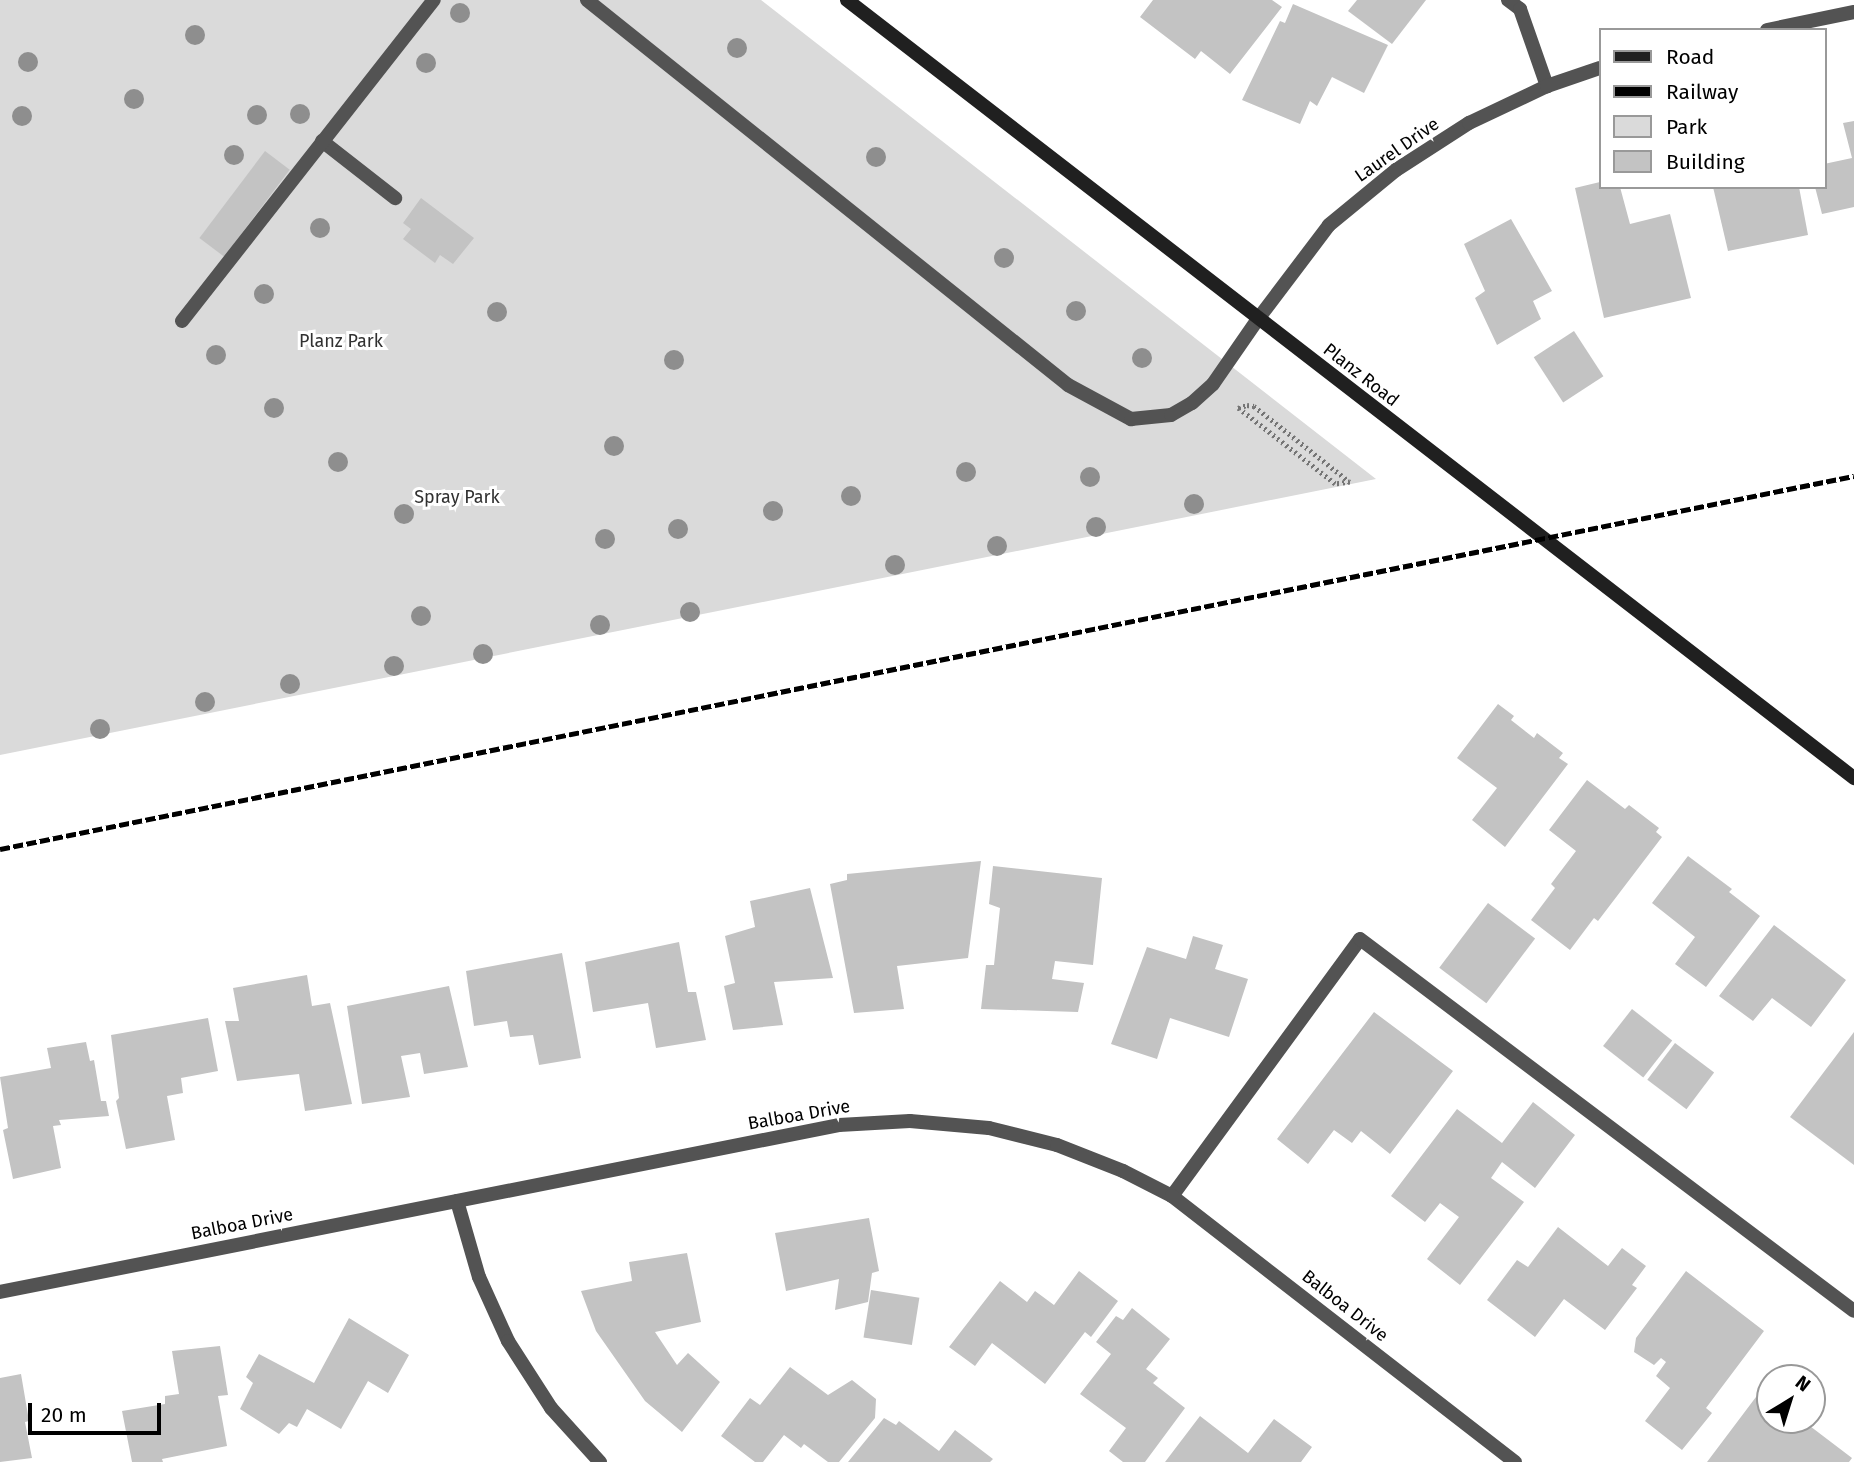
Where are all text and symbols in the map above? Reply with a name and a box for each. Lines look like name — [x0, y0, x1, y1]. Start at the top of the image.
legend — [1598, 28, 1826, 189]
text: Road — [1666, 44, 1714, 70]
text: Railway — [1666, 79, 1738, 105]
street label: Laurel Drive — [1351, 113, 1443, 187]
text: Park — [1666, 114, 1707, 140]
text: Building — [1666, 149, 1745, 175]
park label: Planz Park — [299, 330, 383, 352]
street label: Planz Road — [1319, 339, 1403, 411]
park label: Spray Park — [414, 486, 500, 508]
street label: Balboa Drive — [746, 1095, 852, 1135]
street label: Balboa Drive — [189, 1204, 295, 1244]
street label: Balboa Drive — [1298, 1266, 1392, 1346]
north arrow — [1756, 1364, 1826, 1434]
text: N — [1791, 1371, 1815, 1397]
scale bar — [32, 1388, 164, 1432]
text: 20 m — [41, 1402, 87, 1428]

